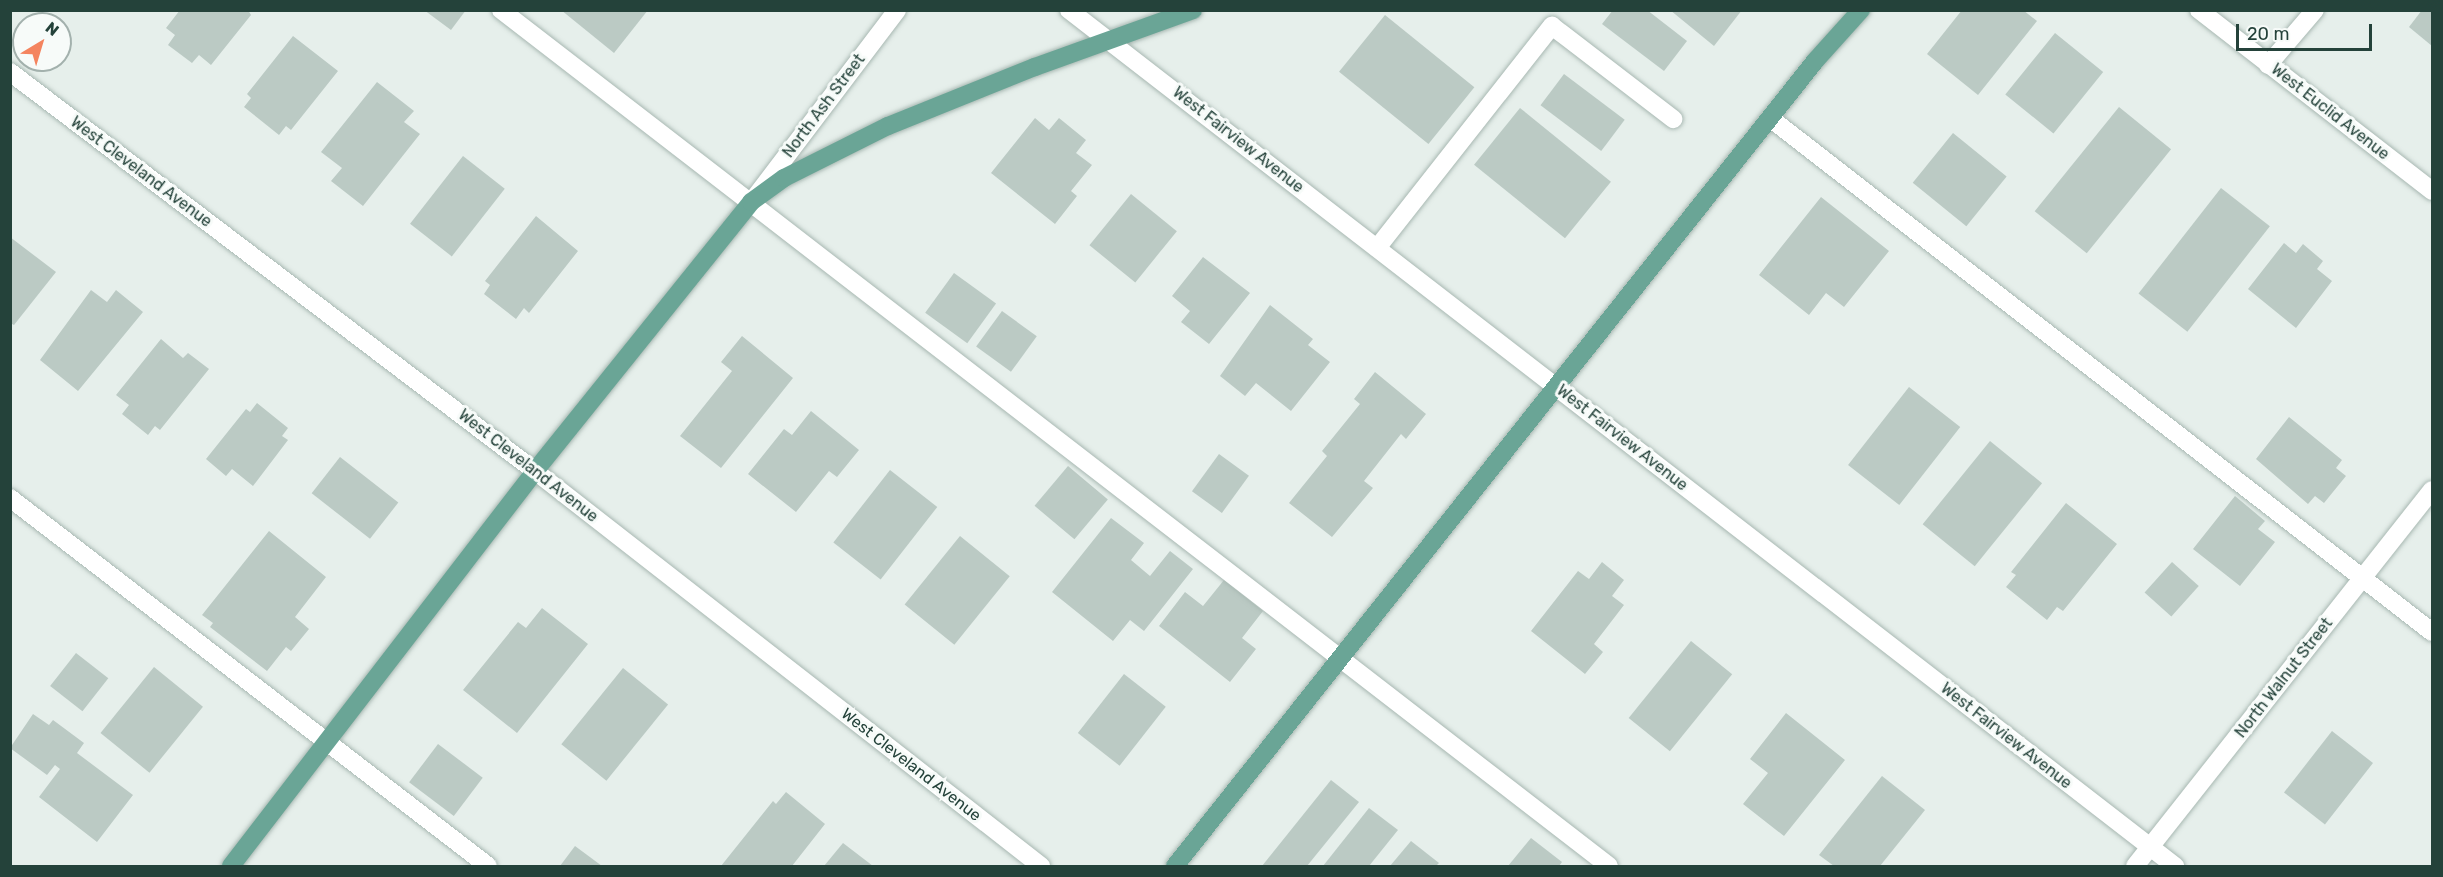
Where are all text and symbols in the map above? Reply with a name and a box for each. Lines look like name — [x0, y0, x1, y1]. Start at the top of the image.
north arrow — [12, 12, 72, 72]
scale bar — [2239, 12, 2376, 50]
text: N — [42, 18, 63, 40]
text: 20 m — [2247, 23, 2289, 45]
street label: North Ash Street — [779, 50, 869, 162]
street label: West Euclid Avenue — [2267, 60, 2393, 164]
street label: West Fairview Avenue — [1168, 83, 1308, 197]
street label: West Cleveland Avenue — [66, 112, 216, 232]
street label: West Fairview Avenue — [1552, 381, 1692, 495]
street label: West Cleveland Avenue — [454, 405, 602, 527]
street label: North Walnut Street — [2231, 614, 2337, 742]
street label: West Fairview Avenue — [1936, 679, 2076, 793]
street label: West Cleveland Avenue — [837, 704, 985, 826]

